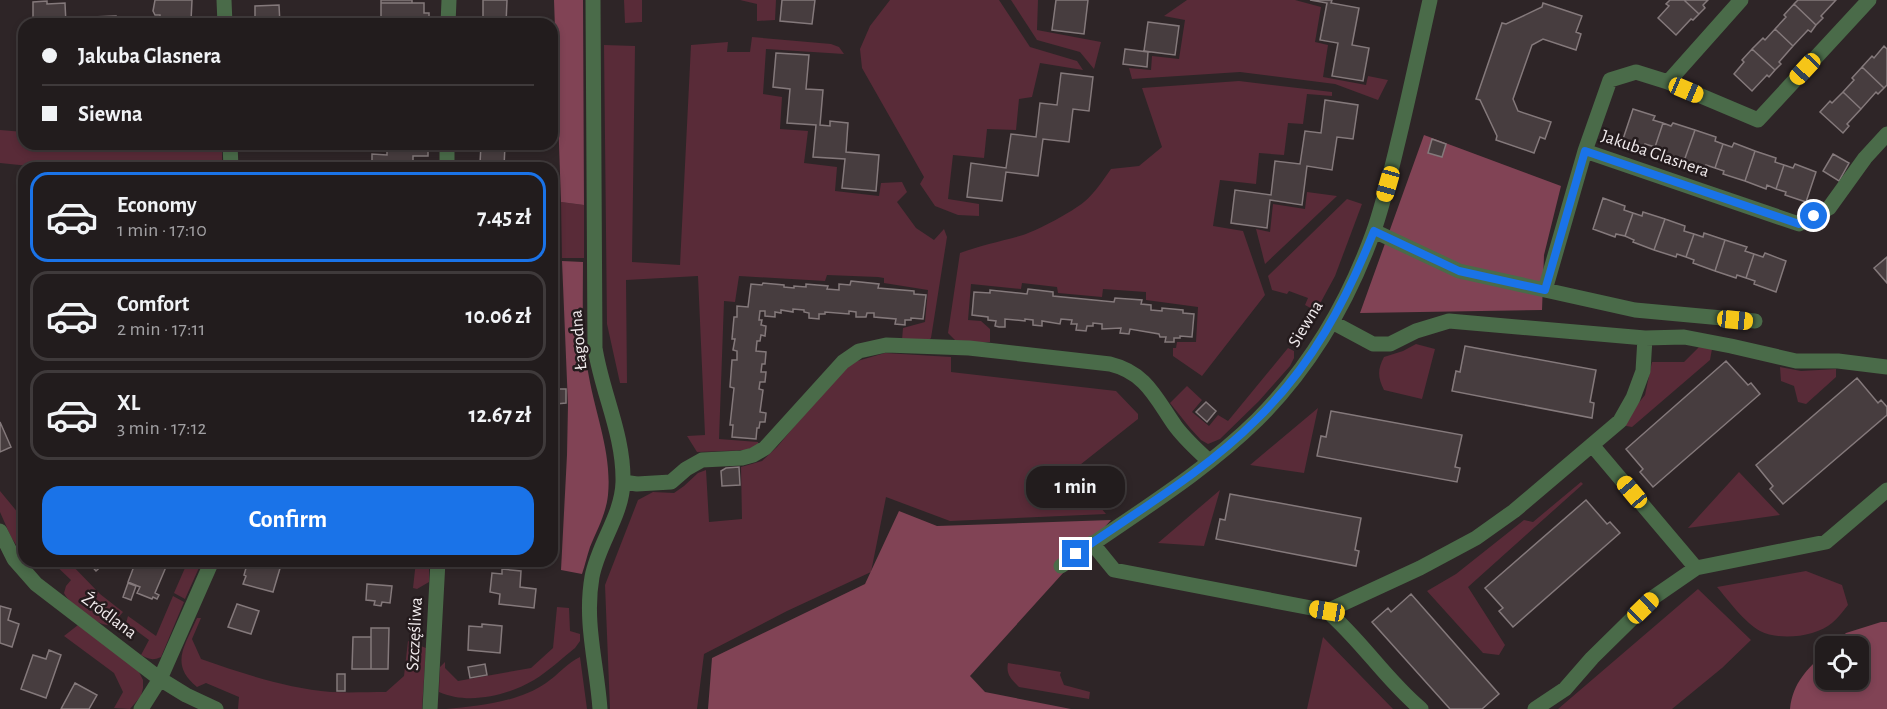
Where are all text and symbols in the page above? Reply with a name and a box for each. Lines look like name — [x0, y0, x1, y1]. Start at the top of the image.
text: Jakuba Glasnera — [78, 45, 221, 67]
car — [1786, 50, 1824, 88]
car — [1666, 75, 1706, 105]
text: Siewna — [78, 103, 143, 125]
street label: Jakuba Glasnera — [1599, 127, 1711, 181]
car — [1374, 164, 1402, 204]
icon: car — [45, 190, 99, 244]
text: Economy — [117, 194, 197, 216]
route start — [1800, 202, 1827, 229]
text: 7.45 zł — [477, 206, 531, 228]
text: 1 min · 17:10 — [117, 220, 207, 240]
icon: car — [45, 289, 99, 343]
text: Comfort — [117, 293, 189, 315]
street label: Siewna — [1285, 298, 1327, 350]
text: 10.06 zł — [466, 305, 531, 327]
street label: Łagodna — [567, 309, 591, 371]
car — [1716, 309, 1754, 331]
text: 2 min · 17:11 — [117, 319, 205, 339]
icon: car — [45, 388, 99, 442]
text: XL — [117, 392, 140, 414]
text: 12.67 zł — [469, 404, 531, 426]
text: 3 min · 17:12 — [117, 418, 207, 438]
callout: 1 min — [1026, 467, 1126, 509]
car — [1614, 472, 1650, 512]
text: 1 min — [1054, 477, 1097, 497]
button: Confirm — [42, 486, 534, 555]
route end — [1062, 540, 1089, 567]
street label: Źródlana — [78, 587, 142, 642]
car — [1624, 589, 1662, 627]
street label: Szczęśliwa — [404, 597, 426, 671]
car — [1308, 599, 1346, 623]
map controls — [1815, 636, 1869, 690]
button: locate — [1815, 636, 1869, 690]

